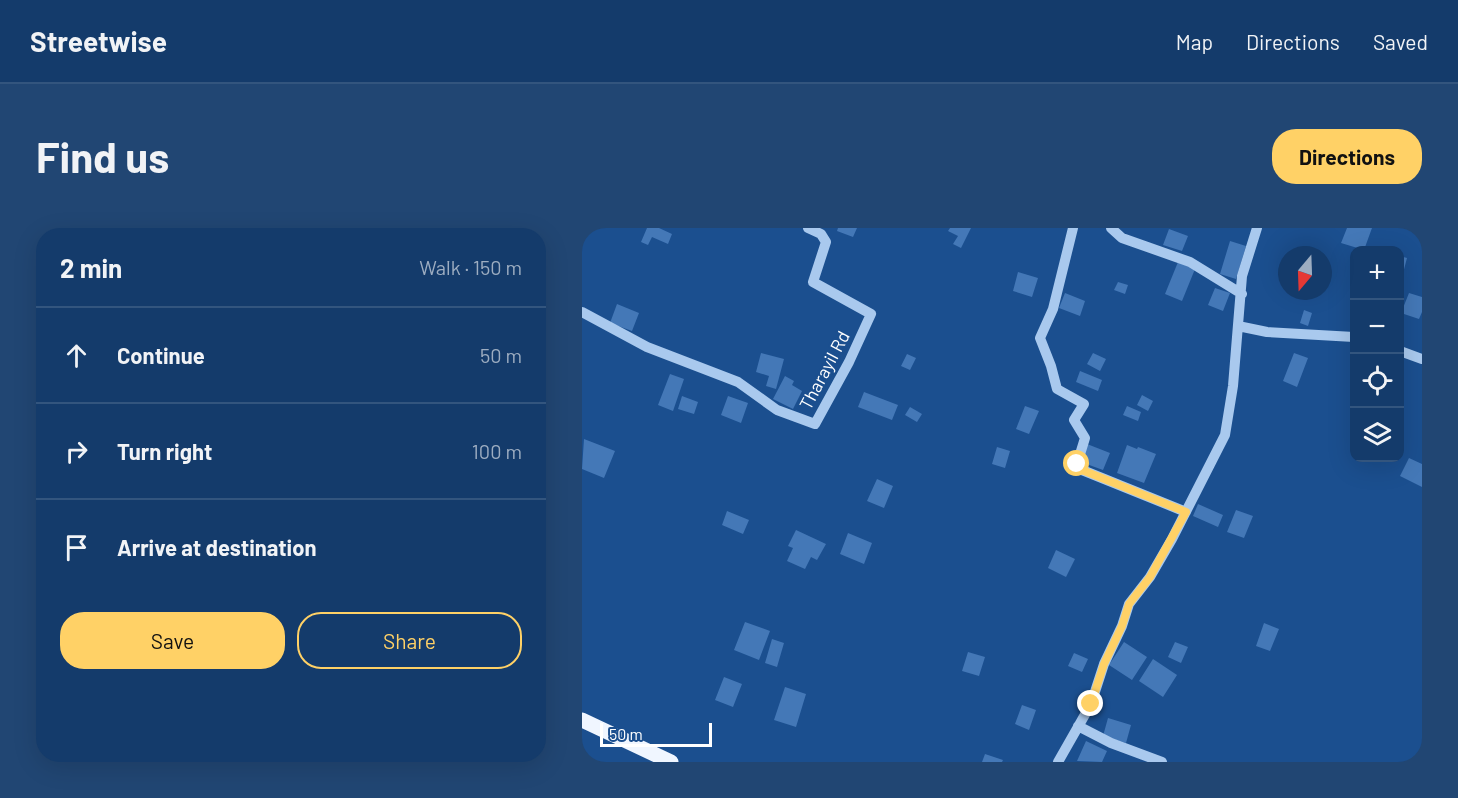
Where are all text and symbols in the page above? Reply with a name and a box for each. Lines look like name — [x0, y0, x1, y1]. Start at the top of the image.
text: Streetwise — [30, 24, 167, 58]
text: Map — [1176, 29, 1213, 54]
text: Directions — [1246, 29, 1340, 54]
text: Saved — [1373, 29, 1428, 54]
button: Directions — [1272, 129, 1422, 184]
text: Find us — [36, 131, 169, 181]
north arrow — [1278, 246, 1332, 300]
map controls — [1350, 246, 1404, 462]
button: + — [1350, 246, 1404, 300]
text: 2 min — [60, 252, 122, 283]
text: Walk · 150 m — [419, 255, 522, 279]
button: − — [1350, 300, 1404, 354]
street label: Tharayil Rd — [794, 327, 854, 413]
icon: ahead — [60, 339, 93, 372]
text: Continue — [117, 342, 205, 368]
text: 50 m — [480, 343, 522, 367]
button: locate — [1350, 354, 1404, 408]
button: layers — [1350, 408, 1404, 462]
icon: right — [60, 435, 93, 468]
text: Turn right — [117, 438, 212, 464]
text: 100 m — [472, 439, 522, 463]
route start — [1063, 450, 1089, 476]
icon: arrive — [60, 531, 93, 564]
text: Arrive at destination — [117, 534, 316, 560]
button: Save — [60, 612, 285, 669]
button: Share — [297, 612, 522, 669]
route end — [1077, 690, 1103, 716]
scale bar — [600, 720, 712, 748]
text: 50 m — [609, 724, 643, 743]

